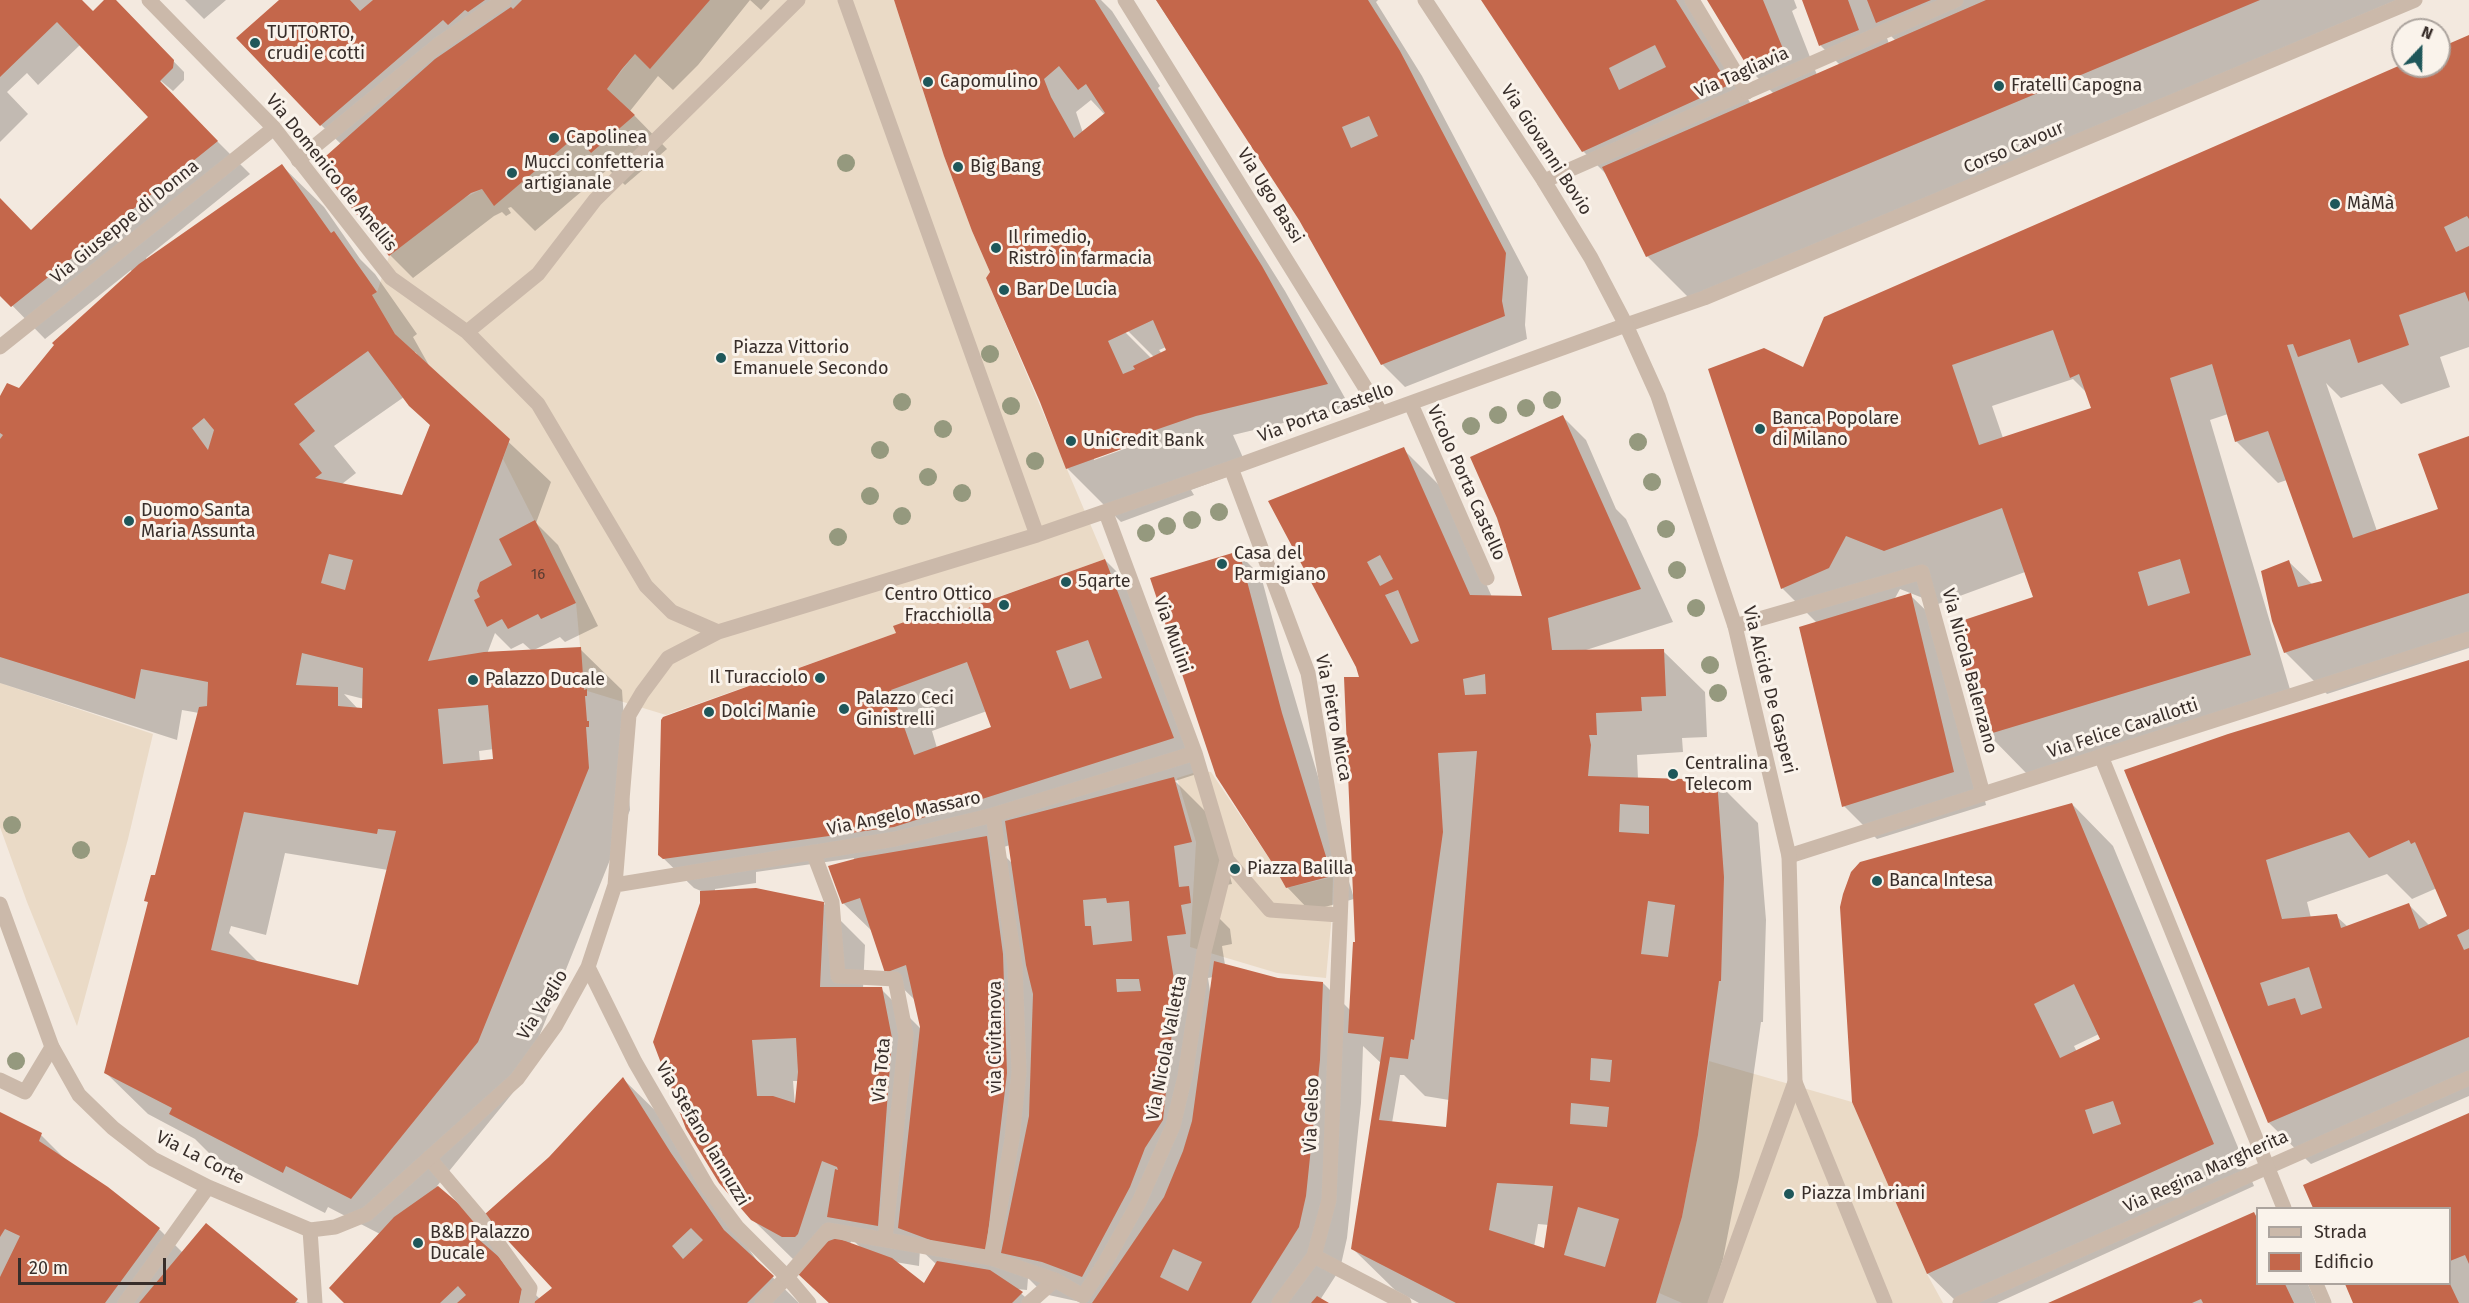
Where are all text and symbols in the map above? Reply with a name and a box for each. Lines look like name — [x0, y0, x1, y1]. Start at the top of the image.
north arrow — [2391, 18, 2451, 78]
place label: TUTTORTO, crudi e cotti — [267, 22, 365, 64]
text: N — [2419, 22, 2436, 43]
marker: TUTTORTO, crudi e cotti — [248, 36, 262, 50]
street label: Via Tagliavia — [1692, 43, 1792, 103]
place label: Capomulino — [940, 71, 1038, 93]
marker: Capomulino — [921, 75, 935, 89]
place label: Fratelli Capogna — [2011, 75, 2142, 97]
marker: Fratelli Capogna — [1992, 79, 2006, 93]
street label: Via Giovanni Bovio — [1496, 81, 1596, 219]
street label: Via Domenico de Anellis — [261, 90, 401, 256]
street label: Corso Cavour — [1961, 117, 2067, 179]
place label: Capolinea — [566, 127, 647, 149]
marker: Capolinea — [547, 131, 561, 145]
street label: Via Ugo Bassi — [1232, 144, 1308, 248]
place label: Mucci confetteria artigianale — [524, 152, 664, 195]
street label: Via Giuseppe di Donna — [47, 156, 203, 288]
place label: Big Bang — [970, 156, 1041, 178]
marker: Big Bang — [951, 160, 965, 174]
marker: Mucci confetteria artigianale — [505, 166, 519, 180]
place label: MàMà — [2347, 193, 2395, 215]
marker: MàMà — [2328, 197, 2342, 211]
place label: Il rimedio, Ristrò in farmacia — [1008, 227, 1152, 270]
marker: Il rimedio, Ristrò in farmacia — [989, 241, 1003, 255]
place label: Bar De Lucia — [1016, 279, 1117, 301]
marker: Bar De Lucia — [997, 283, 1011, 297]
place label: Piazza Vittorio Emanuele Secondo — [733, 337, 888, 380]
marker: Piazza Vittorio Emanuele Secondo — [714, 351, 728, 365]
street label: Via Porta Castello — [1255, 378, 1397, 448]
street label: Vicolo Porta Castello — [1422, 402, 1510, 564]
place label: Banca Popolare di Milano — [1772, 408, 1899, 450]
marker: Banca Popolare di Milano — [1753, 422, 1767, 436]
place label: UniCredit Bank — [1083, 430, 1204, 452]
marker: UniCredit Bank — [1064, 434, 1078, 448]
place label: Duomo Santa Maria Assunta — [141, 500, 256, 542]
marker: Duomo Santa Maria Assunta — [122, 514, 136, 528]
place label: Casa del Parmigiano — [1234, 543, 1326, 586]
marker: Casa del Parmigiano — [1215, 557, 1229, 571]
house number: 16 — [531, 566, 545, 584]
place label: 5qarte — [1078, 571, 1131, 593]
marker: 5qarte — [1059, 575, 1073, 589]
place label: Centro Ottico Fracchiolla — [884, 584, 992, 626]
street label: Via Nicola Balenzano — [1937, 586, 2001, 756]
street label: Via Mulini — [1148, 594, 1196, 676]
marker: Centro Ottico Fracchiolla — [997, 598, 1011, 612]
street label: Via Alcide De Gasperi — [1738, 604, 1800, 776]
street label: Via Pietro Micca — [1310, 653, 1356, 783]
place label: Il Turacciolo — [709, 667, 808, 689]
place label: Palazzo Ducale — [485, 669, 605, 691]
marker: Il Turacciolo — [813, 671, 827, 685]
marker: Palazzo Ducale — [466, 673, 480, 687]
place label: Palazzo Ceci Ginistrelli — [856, 688, 954, 730]
street label: Via Felice Cavallotti — [2045, 694, 2201, 764]
place label: Dolci Manie — [721, 701, 816, 723]
marker: Palazzo Ceci Ginistrelli — [837, 702, 851, 716]
marker: Dolci Manie — [702, 705, 716, 719]
place label: Centralina Telecom — [1685, 753, 1768, 795]
marker: Centralina Telecom — [1666, 767, 1680, 781]
street label: Via Angelo Massaro — [825, 787, 983, 841]
place label: Piazza Balilla — [1247, 858, 1354, 880]
marker: Piazza Balilla — [1228, 862, 1242, 876]
place label: Banca Intesa — [1889, 870, 1993, 892]
marker: Banca Intesa — [1870, 874, 1884, 888]
street label: Via Vaglio — [513, 966, 573, 1044]
street label: Via Nicola Valletta — [1142, 974, 1192, 1122]
street label: via Civitanova — [985, 980, 1007, 1094]
street label: Via Tota — [868, 1037, 896, 1103]
street label: Via Stefano Iannuzzi — [650, 1058, 754, 1210]
street label: Via Gelso — [1300, 1077, 1324, 1153]
street label: Via Regina Margherita — [2120, 1126, 2292, 1218]
street label: Via La Corte — [152, 1127, 248, 1189]
place label: Piazza Imbriani — [1801, 1183, 1925, 1205]
marker: Piazza Imbriani — [1782, 1187, 1796, 1201]
legend — [2256, 1207, 2451, 1285]
text: Strada — [2314, 1221, 2367, 1243]
place label: B&B Palazzo Ducale — [430, 1222, 530, 1264]
marker: B&B Palazzo Ducale — [411, 1236, 425, 1250]
scale bar — [21, 1246, 170, 1284]
text: Edificio — [2314, 1251, 2374, 1273]
text: 20 m — [29, 1257, 68, 1279]

